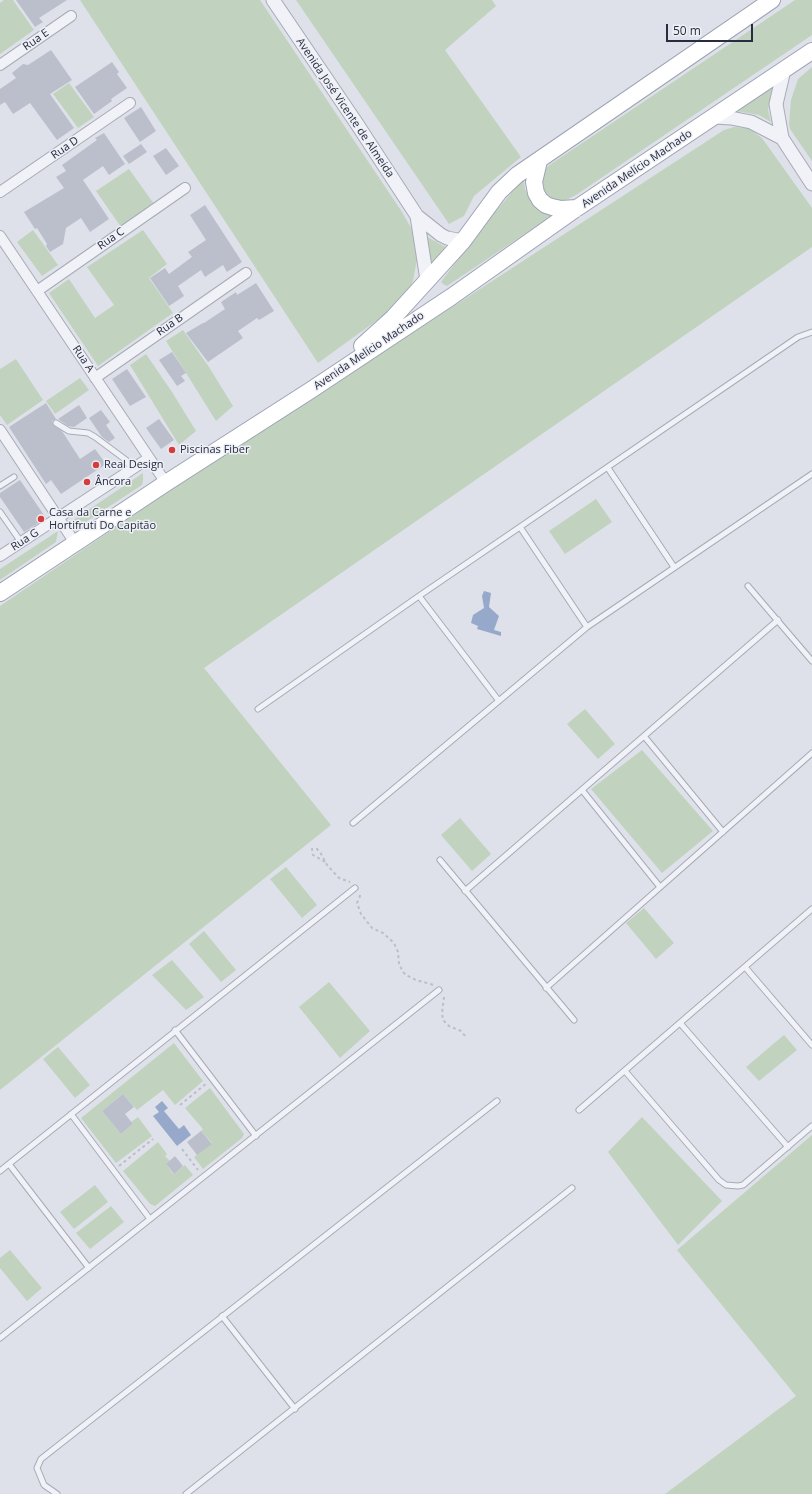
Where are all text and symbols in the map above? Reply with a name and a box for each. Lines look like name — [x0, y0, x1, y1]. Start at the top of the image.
scale bar — [668, 16, 755, 42]
text: 50 m — [673, 22, 701, 39]
street label: Rua E — [20, 26, 52, 54]
street label: Avenida José Vicente de Almeida — [293, 36, 397, 180]
street label: Avenida Melício Machado — [579, 127, 695, 211]
street label: Rua D — [49, 134, 81, 162]
street label: Rua C — [95, 225, 127, 253]
street label: Avenida Melício Machado — [311, 309, 427, 393]
street label: Rua B — [154, 311, 186, 339]
street label: Rua A — [69, 343, 97, 375]
place label: Piscinas Fiber — [180, 443, 249, 457]
marker: Piscinas Fiber — [167, 445, 177, 455]
place label: Real Design — [104, 458, 164, 472]
marker: Real Design — [91, 460, 101, 470]
place label: Âncora — [95, 475, 131, 489]
marker: Âncora — [82, 477, 92, 487]
place label: Casa da Carne e Hortifruti Do Capitão — [49, 506, 156, 532]
marker: Casa da Carne e Hortifruti Do Capitão — [36, 514, 46, 524]
street label: Rua G — [9, 526, 41, 554]

